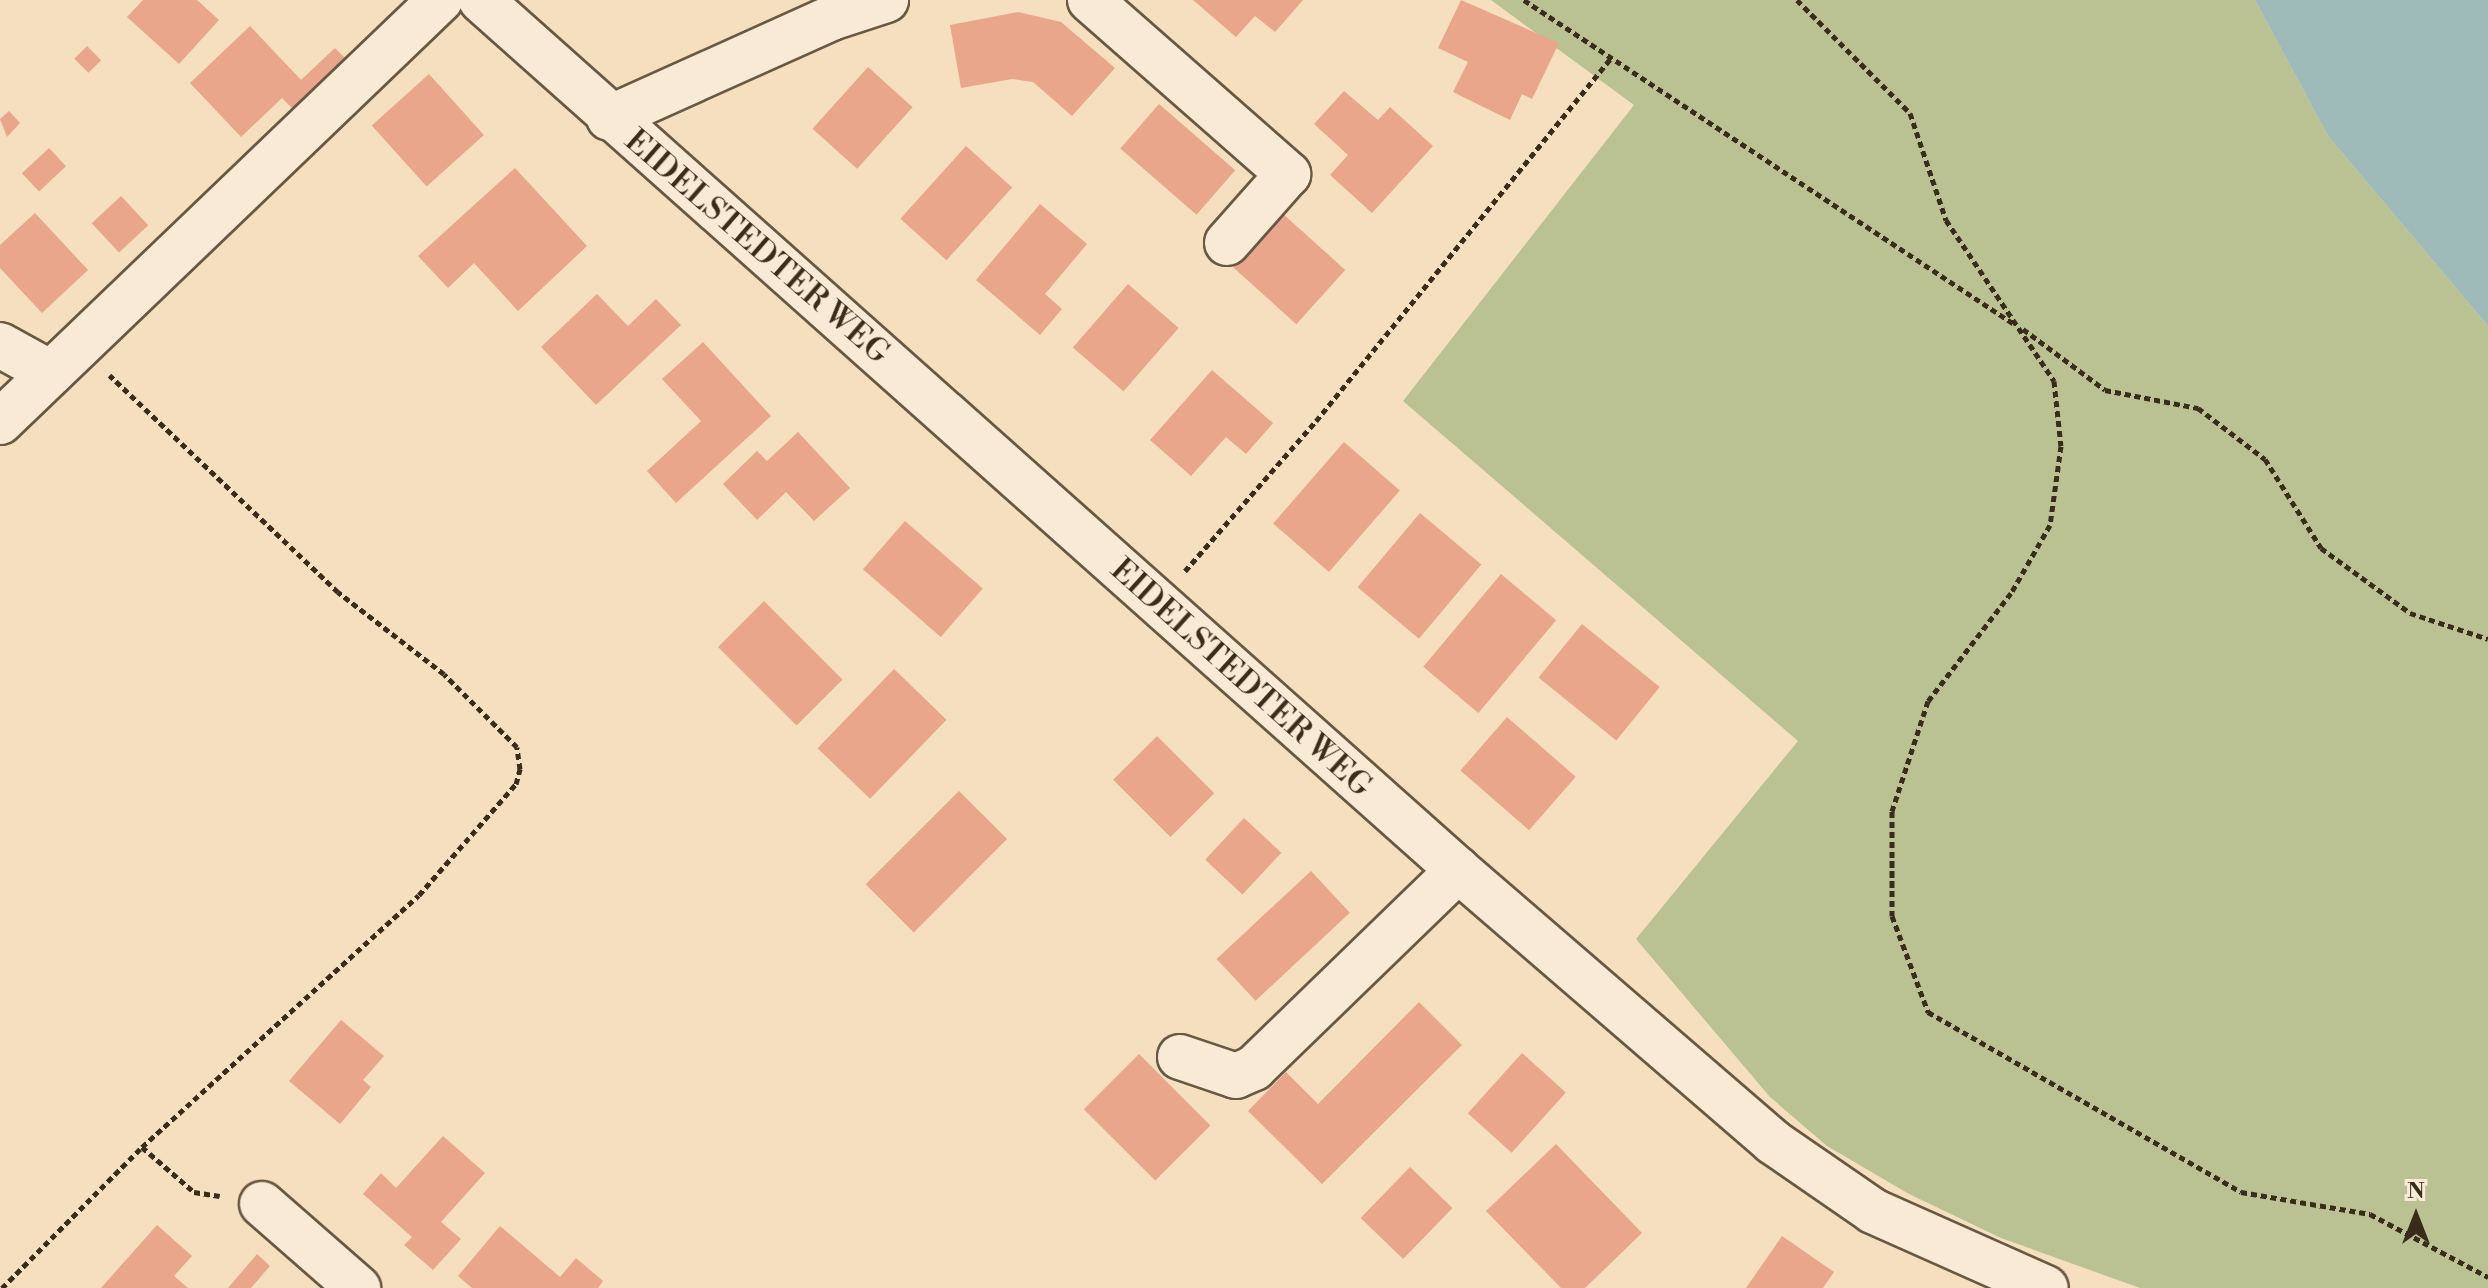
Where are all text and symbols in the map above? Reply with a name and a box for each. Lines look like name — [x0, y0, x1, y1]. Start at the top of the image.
street label: EIDELSTEDTER WEG — [617, 122, 897, 372]
street label: EIDELSTEDTER WEG — [1103, 551, 1379, 805]
north arrow — [2376, 1176, 2456, 1256]
text: N — [2407, 1178, 2425, 1205]

